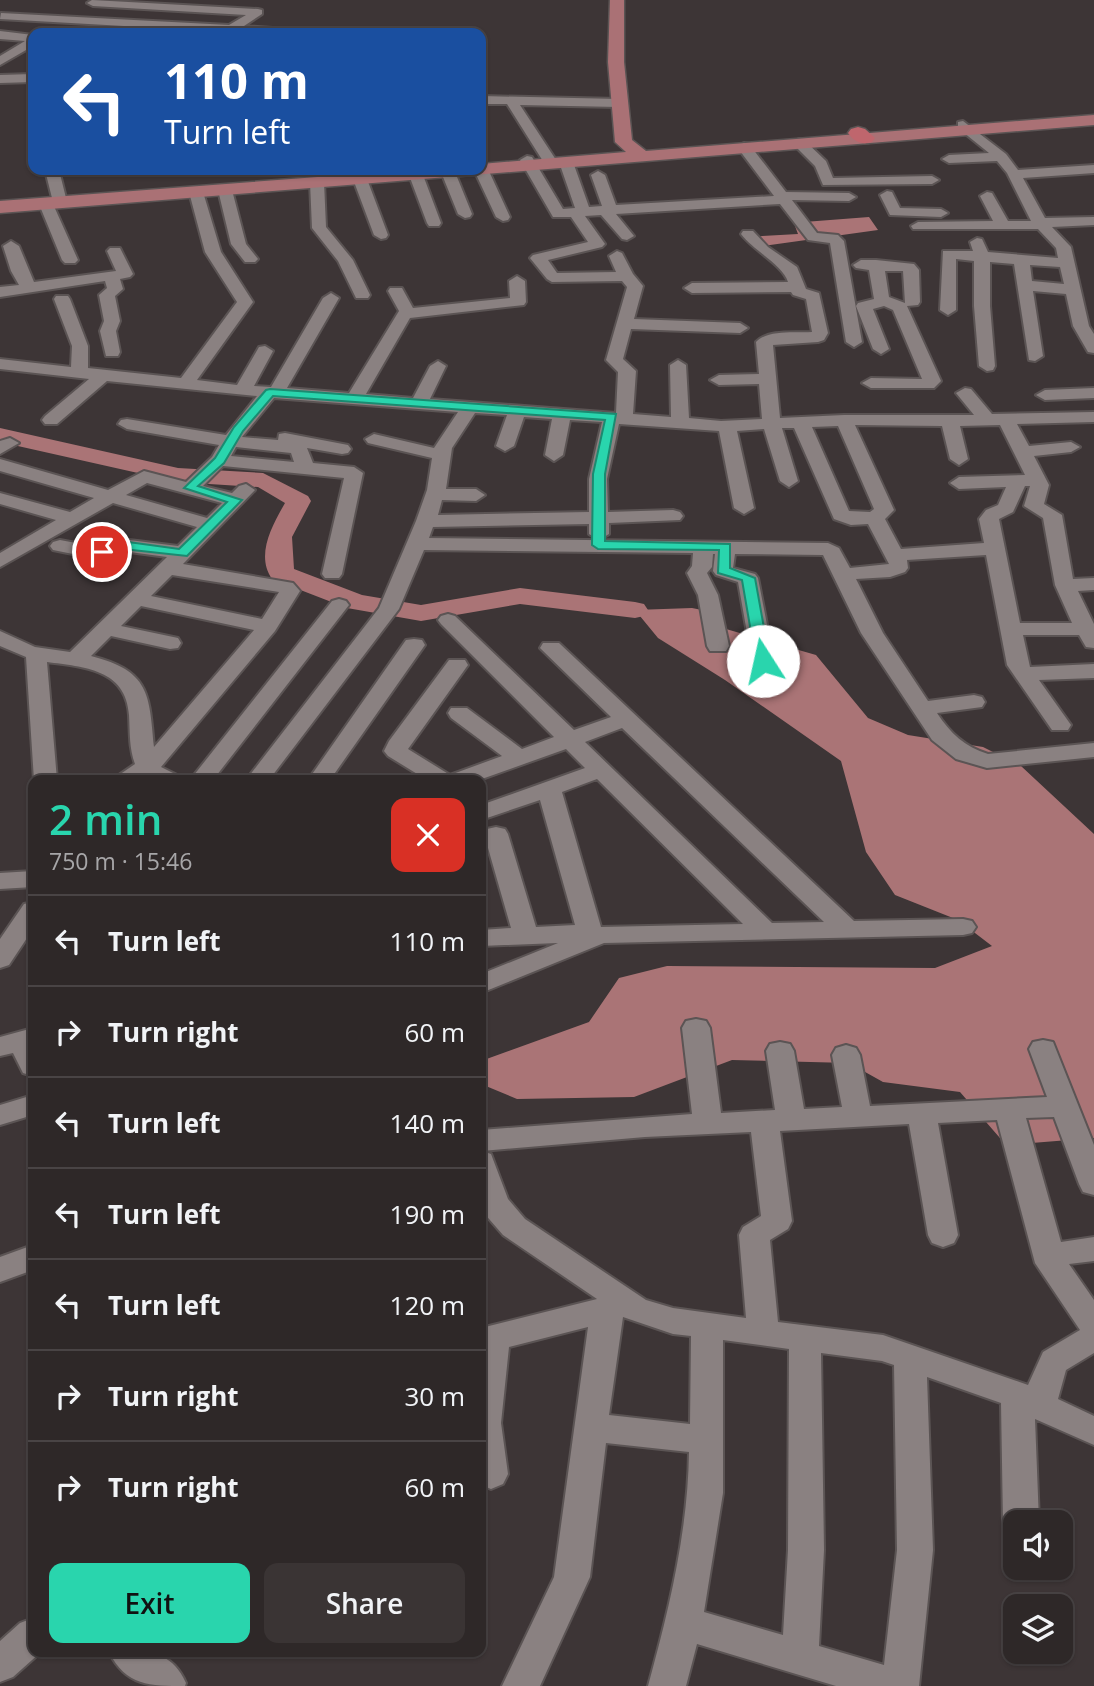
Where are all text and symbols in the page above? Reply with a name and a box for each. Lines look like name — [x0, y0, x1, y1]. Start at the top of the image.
text: 110 m — [164, 47, 309, 113]
icon: left — [49, 56, 140, 147]
text: Turn left — [164, 110, 290, 153]
pin — [72, 522, 132, 582]
icon: arrive — [83, 533, 121, 571]
position arrow — [726, 624, 800, 698]
text: 2 min — [49, 790, 162, 847]
button: close — [391, 798, 465, 872]
text: 750 m · 15:46 — [49, 845, 192, 877]
icon: left — [49, 922, 87, 960]
text: Turn left — [108, 923, 220, 959]
text: 110 m — [390, 923, 465, 959]
icon: right — [49, 1013, 87, 1051]
text: Turn right — [108, 1014, 239, 1050]
text: 60 m — [404, 1014, 465, 1050]
icon: left — [49, 1104, 87, 1142]
text: Turn left — [108, 1105, 220, 1141]
text: 140 m — [390, 1105, 465, 1141]
icon: left — [49, 1195, 87, 1233]
text: Turn left — [108, 1196, 220, 1232]
text: 190 m — [390, 1196, 465, 1232]
icon: left — [49, 1286, 87, 1324]
text: Turn left — [108, 1287, 220, 1323]
text: 120 m — [390, 1287, 465, 1323]
icon: right — [49, 1377, 87, 1415]
text: Turn right — [108, 1378, 239, 1414]
text: 30 m — [404, 1378, 465, 1414]
icon: right — [49, 1468, 87, 1506]
text: Turn right — [108, 1469, 239, 1505]
text: 60 m — [404, 1469, 465, 1505]
map controls — [1003, 1510, 1073, 1664]
button: sound — [1003, 1510, 1073, 1580]
button: Exit — [49, 1563, 250, 1643]
button: Share — [264, 1563, 465, 1643]
button: layers — [1003, 1594, 1073, 1664]

